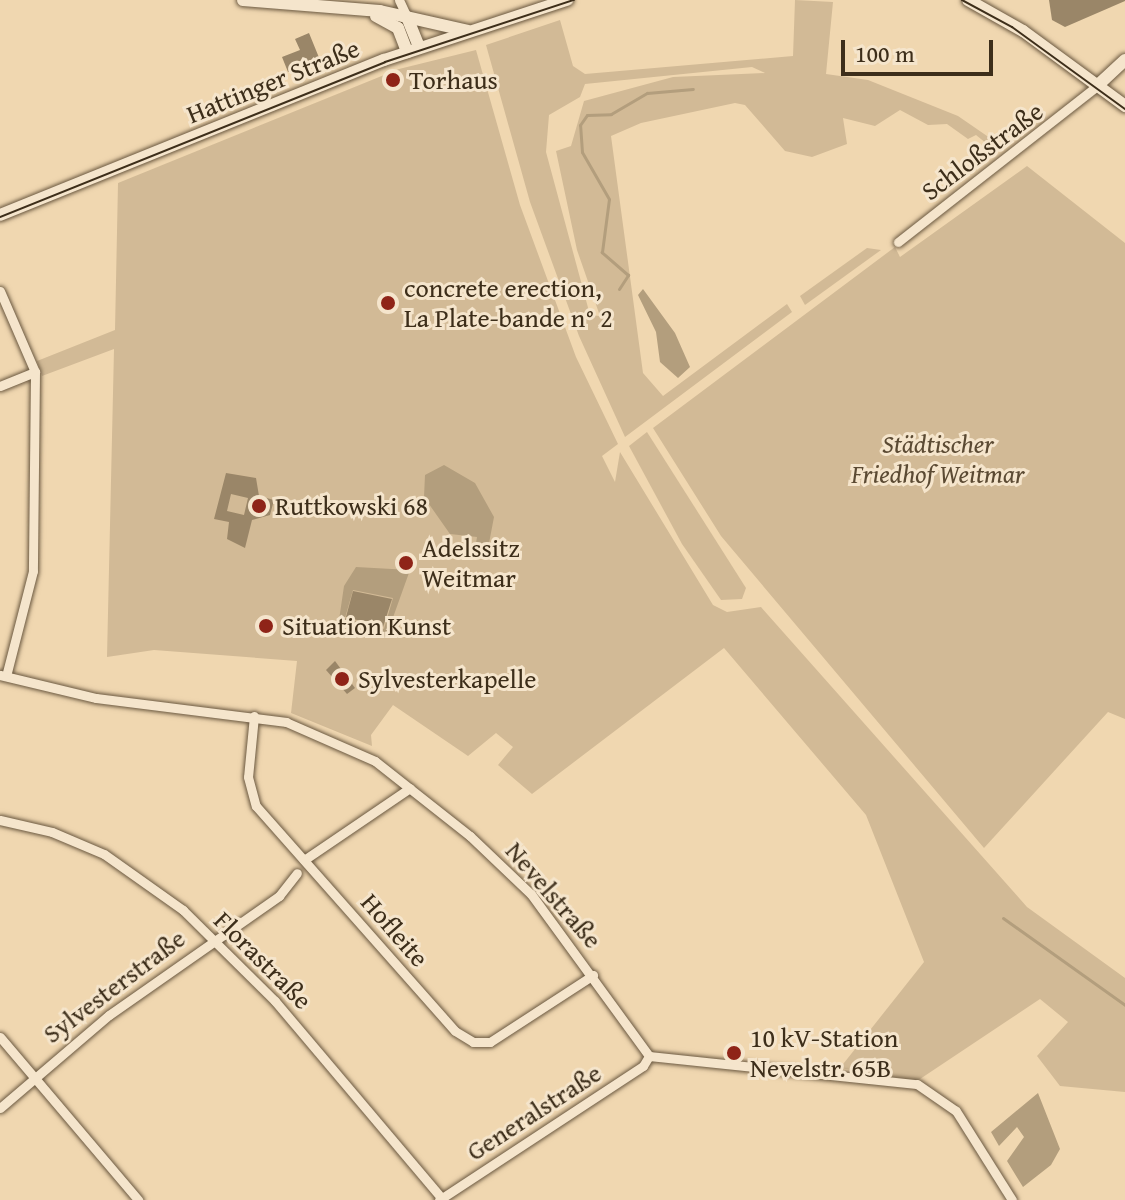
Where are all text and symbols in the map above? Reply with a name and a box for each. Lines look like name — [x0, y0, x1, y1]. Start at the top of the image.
scale bar — [845, 24, 997, 74]
street label: Hattinger Straße — [182, 32, 364, 130]
text: 100 m — [855, 36, 915, 71]
place label: Torhaus — [409, 64, 498, 96]
marker: Torhaus — [384, 71, 402, 89]
street label: Schloßstraße — [915, 95, 1049, 207]
place label: concrete erection, La Plate-bande n° 2 — [404, 272, 613, 334]
marker: concrete erection, La Plate-bande n° 2 — [379, 294, 397, 312]
park label: Städtischer Friedhof Weitmar — [851, 428, 1025, 490]
place label: Ruttkowski 68 — [275, 490, 428, 522]
marker: Ruttkowski 68 — [250, 497, 268, 515]
place label: Adelssitz Weitmar — [422, 532, 520, 594]
marker: Adelssitz Weitmar — [397, 554, 415, 572]
place label: Situation Kunst — [282, 610, 451, 642]
marker: Situation Kunst — [257, 617, 275, 635]
place label: Sylvesterkapelle — [358, 663, 536, 695]
marker: Sylvesterkapelle — [333, 670, 351, 688]
street label: Nevelstraße — [499, 835, 609, 955]
street label: Hofleite — [355, 887, 435, 973]
street label: Florastraße — [208, 905, 318, 1015]
street label: Sylvesterstraße — [37, 923, 191, 1049]
place label: 10 kV-Station Nevelstr. 65B — [750, 1022, 898, 1084]
marker: 10 kV-Station Nevelstr. 65B — [725, 1044, 743, 1062]
street label: Generalstraße — [461, 1057, 607, 1167]

